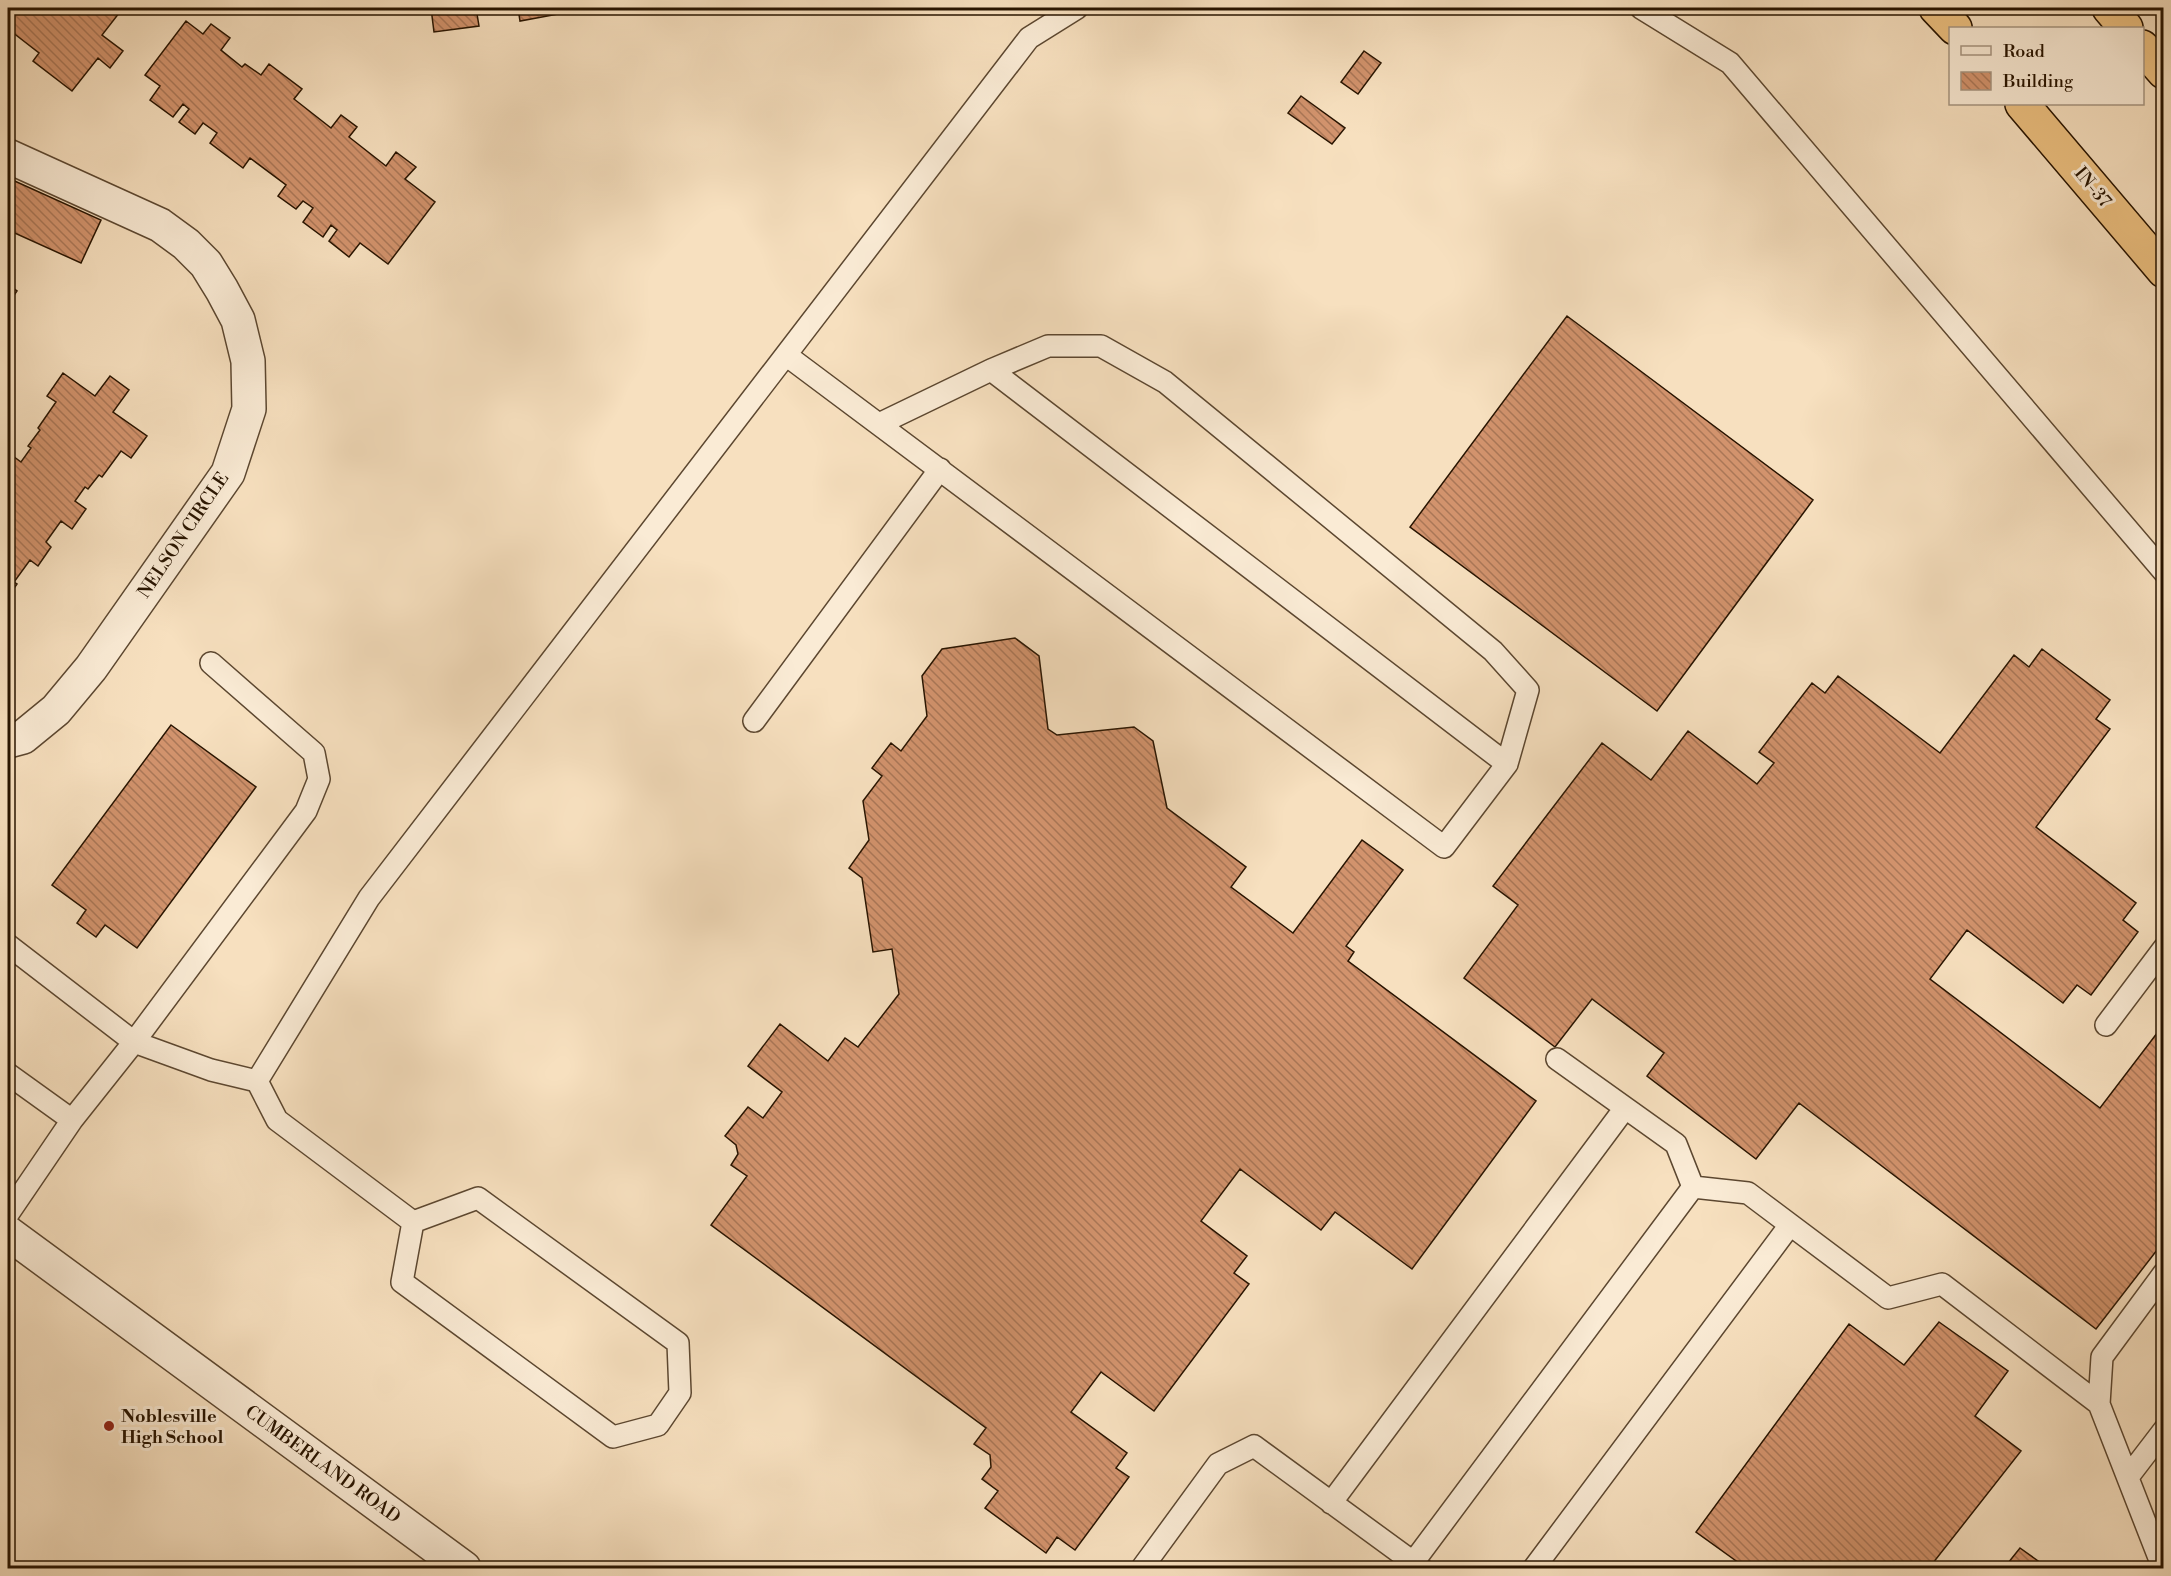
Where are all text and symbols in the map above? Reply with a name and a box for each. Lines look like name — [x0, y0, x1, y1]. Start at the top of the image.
legend — [1949, 27, 2144, 105]
text: Road — [2003, 40, 2046, 63]
text: Building — [2002, 70, 2074, 93]
street label: IN-37 — [2069, 162, 2116, 212]
street label: NELSON CIRCLE — [133, 468, 234, 603]
street label: CUMBERLAND ROAD — [240, 1400, 405, 1529]
place label: Noblesville High School — [121, 1405, 224, 1449]
marker: Noblesville High School — [102, 1419, 116, 1433]

